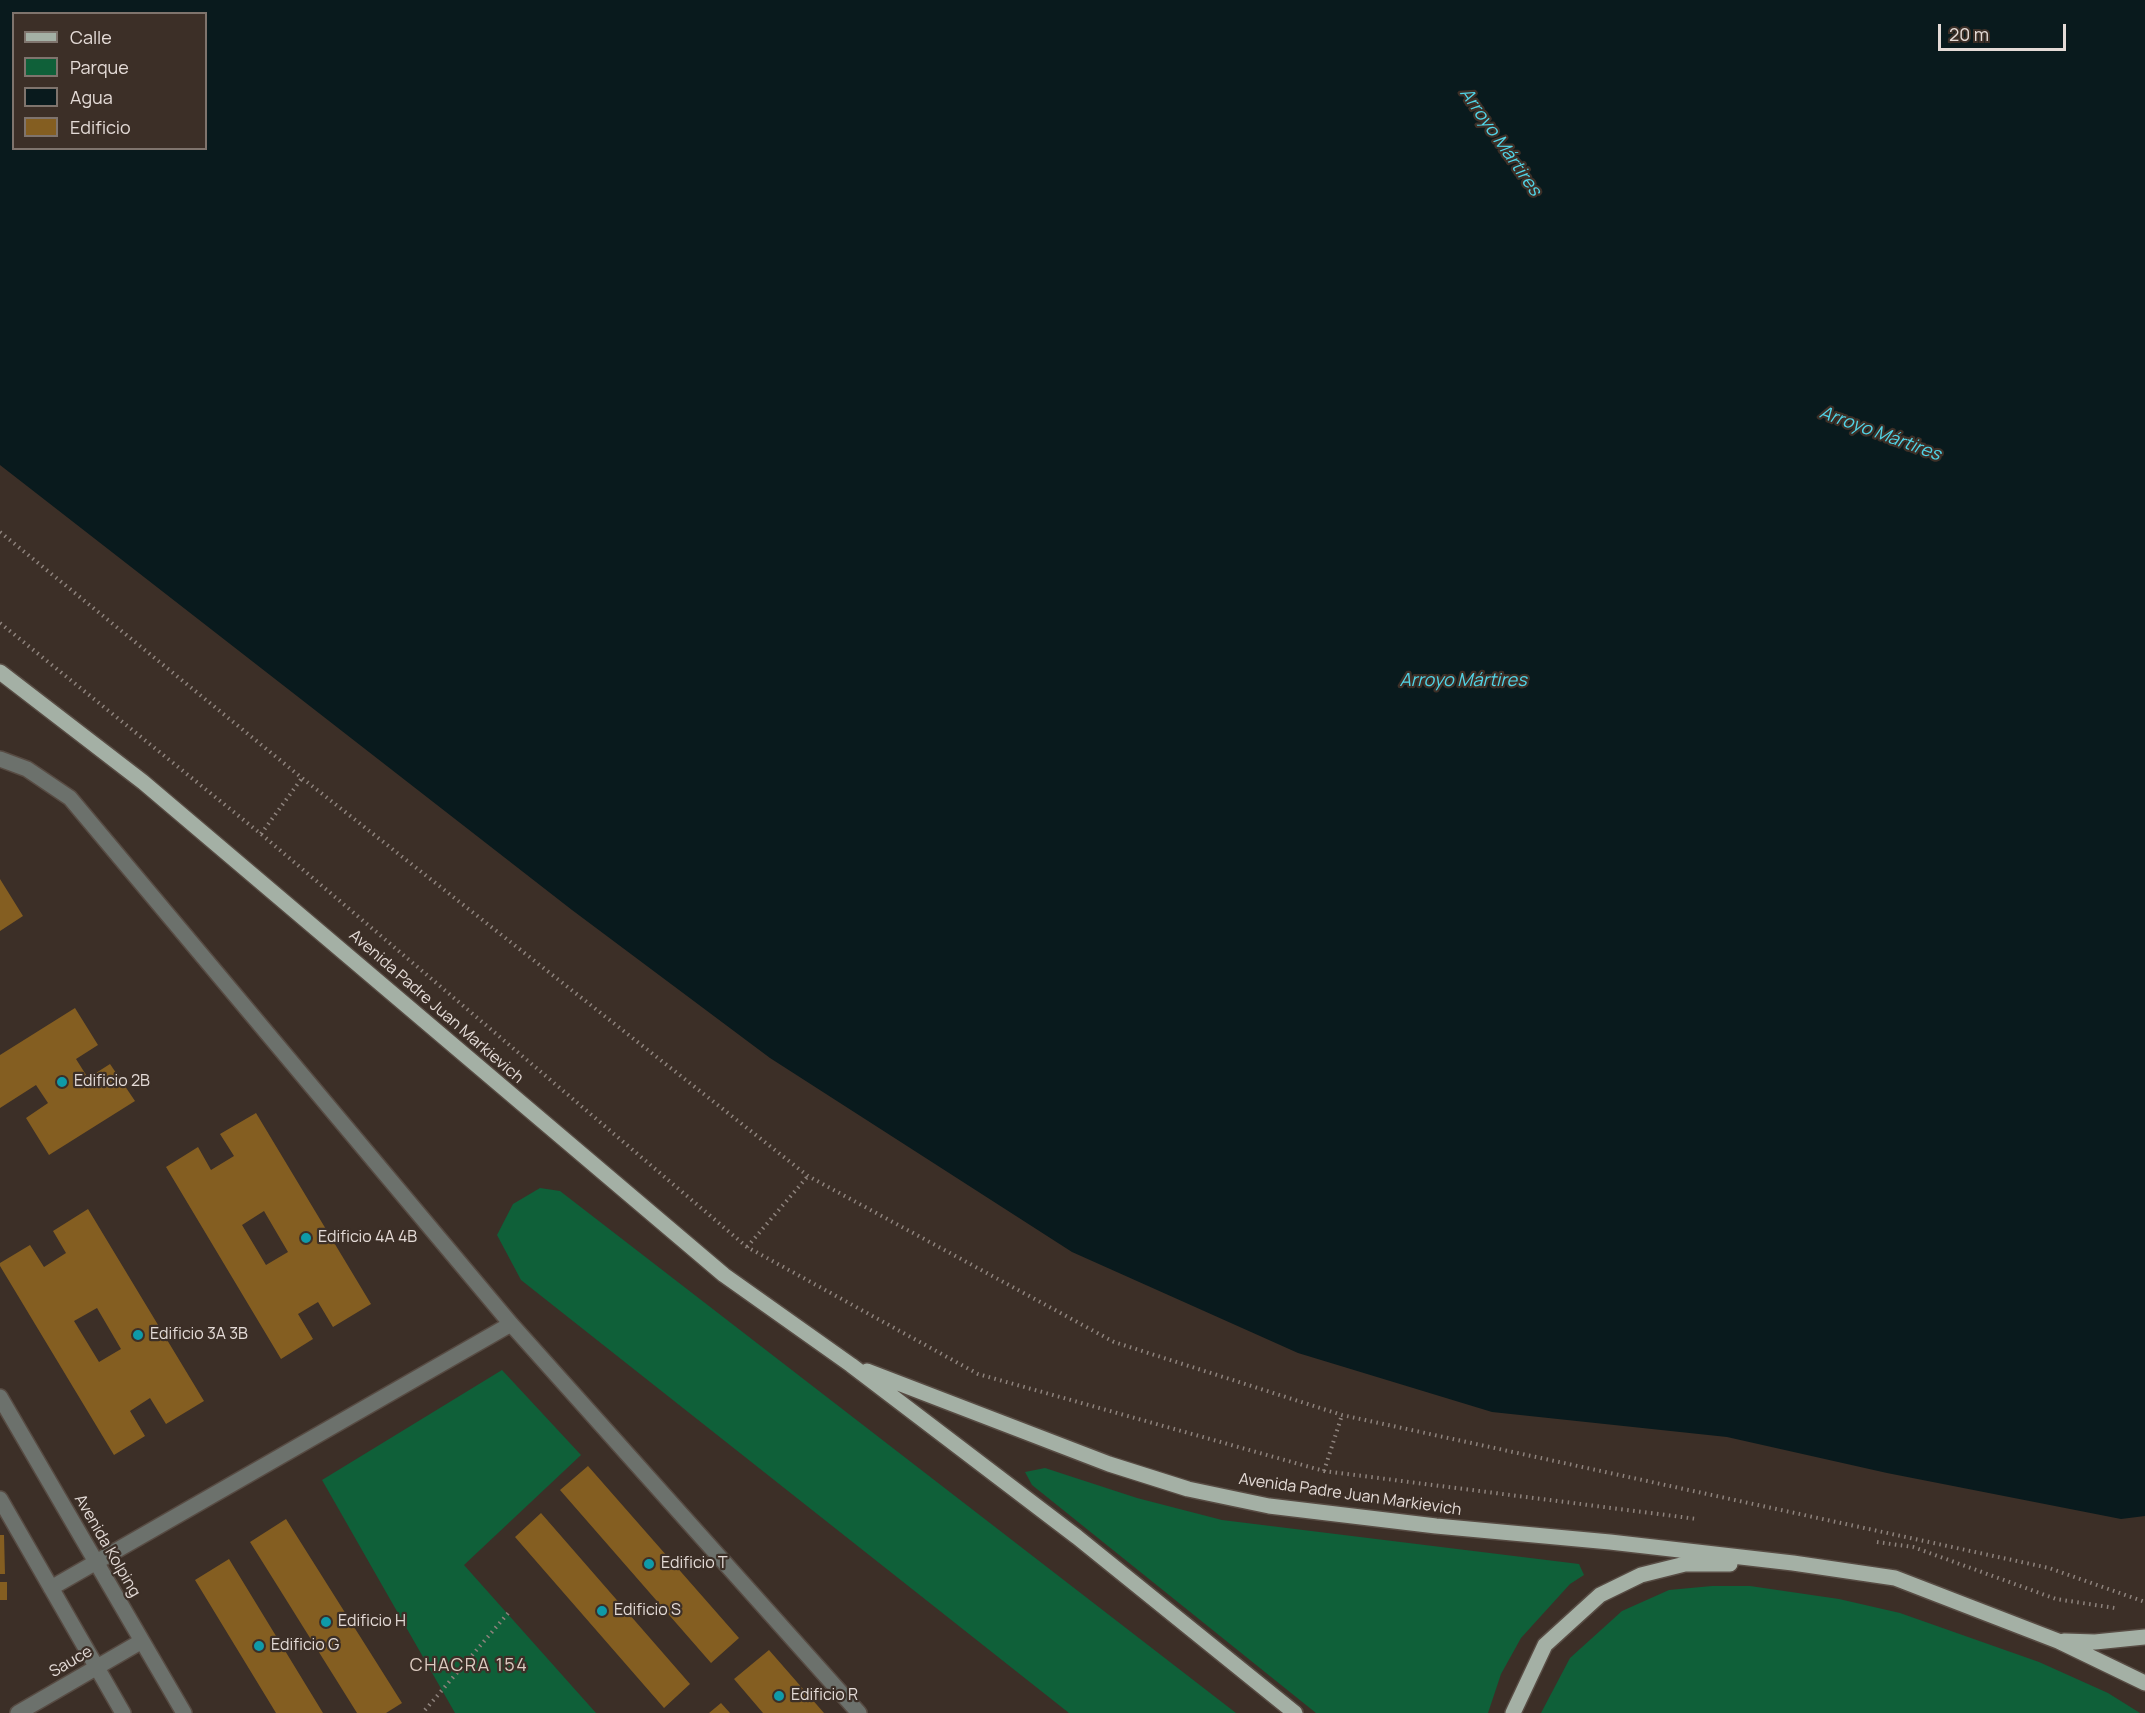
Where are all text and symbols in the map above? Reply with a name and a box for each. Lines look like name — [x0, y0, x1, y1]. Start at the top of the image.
legend — [12, 12, 207, 150]
scale bar — [1941, 12, 2068, 50]
text: 20 m — [1949, 22, 1989, 46]
text: Calle — [70, 25, 112, 49]
text: Parque — [70, 55, 129, 79]
water label: Arroyo Mártires — [1455, 84, 1545, 200]
text: Agua — [70, 85, 113, 109]
text: Edificio — [70, 115, 131, 139]
water label: Arroyo Mártires — [1817, 402, 1943, 466]
water label: Arroyo Mártires — [1399, 670, 1527, 692]
street label: Avenida Padre Juan Markievich — [345, 926, 527, 1088]
place label: Edificio 2B — [74, 1072, 150, 1092]
marker: Edificio 2B — [55, 1075, 69, 1089]
place label: Edificio 4A 4B — [318, 1228, 417, 1248]
marker: Edificio 4A 4B — [299, 1231, 313, 1245]
place label: Edificio 3A 3B — [150, 1325, 248, 1345]
marker: Edificio 3A 3B — [131, 1328, 145, 1342]
street label: Avenida Padre Juan Markievich — [1237, 1470, 1463, 1520]
street label: Avenida Kolping — [70, 1491, 144, 1601]
place label: Edificio T — [661, 1554, 728, 1574]
marker: Edificio T — [642, 1557, 656, 1571]
place label: Edificio S — [614, 1601, 681, 1621]
marker: Edificio S — [595, 1604, 609, 1618]
place label: Edificio H — [338, 1612, 406, 1632]
marker: Edificio H — [319, 1615, 333, 1629]
place label: Edificio G — [271, 1636, 339, 1656]
marker: Edificio G — [252, 1639, 266, 1653]
street label: Sauce — [46, 1642, 96, 1682]
district label: CHACRA 154 — [410, 1655, 528, 1677]
place label: Edificio R — [791, 1686, 858, 1706]
marker: Edificio R — [772, 1689, 786, 1703]

